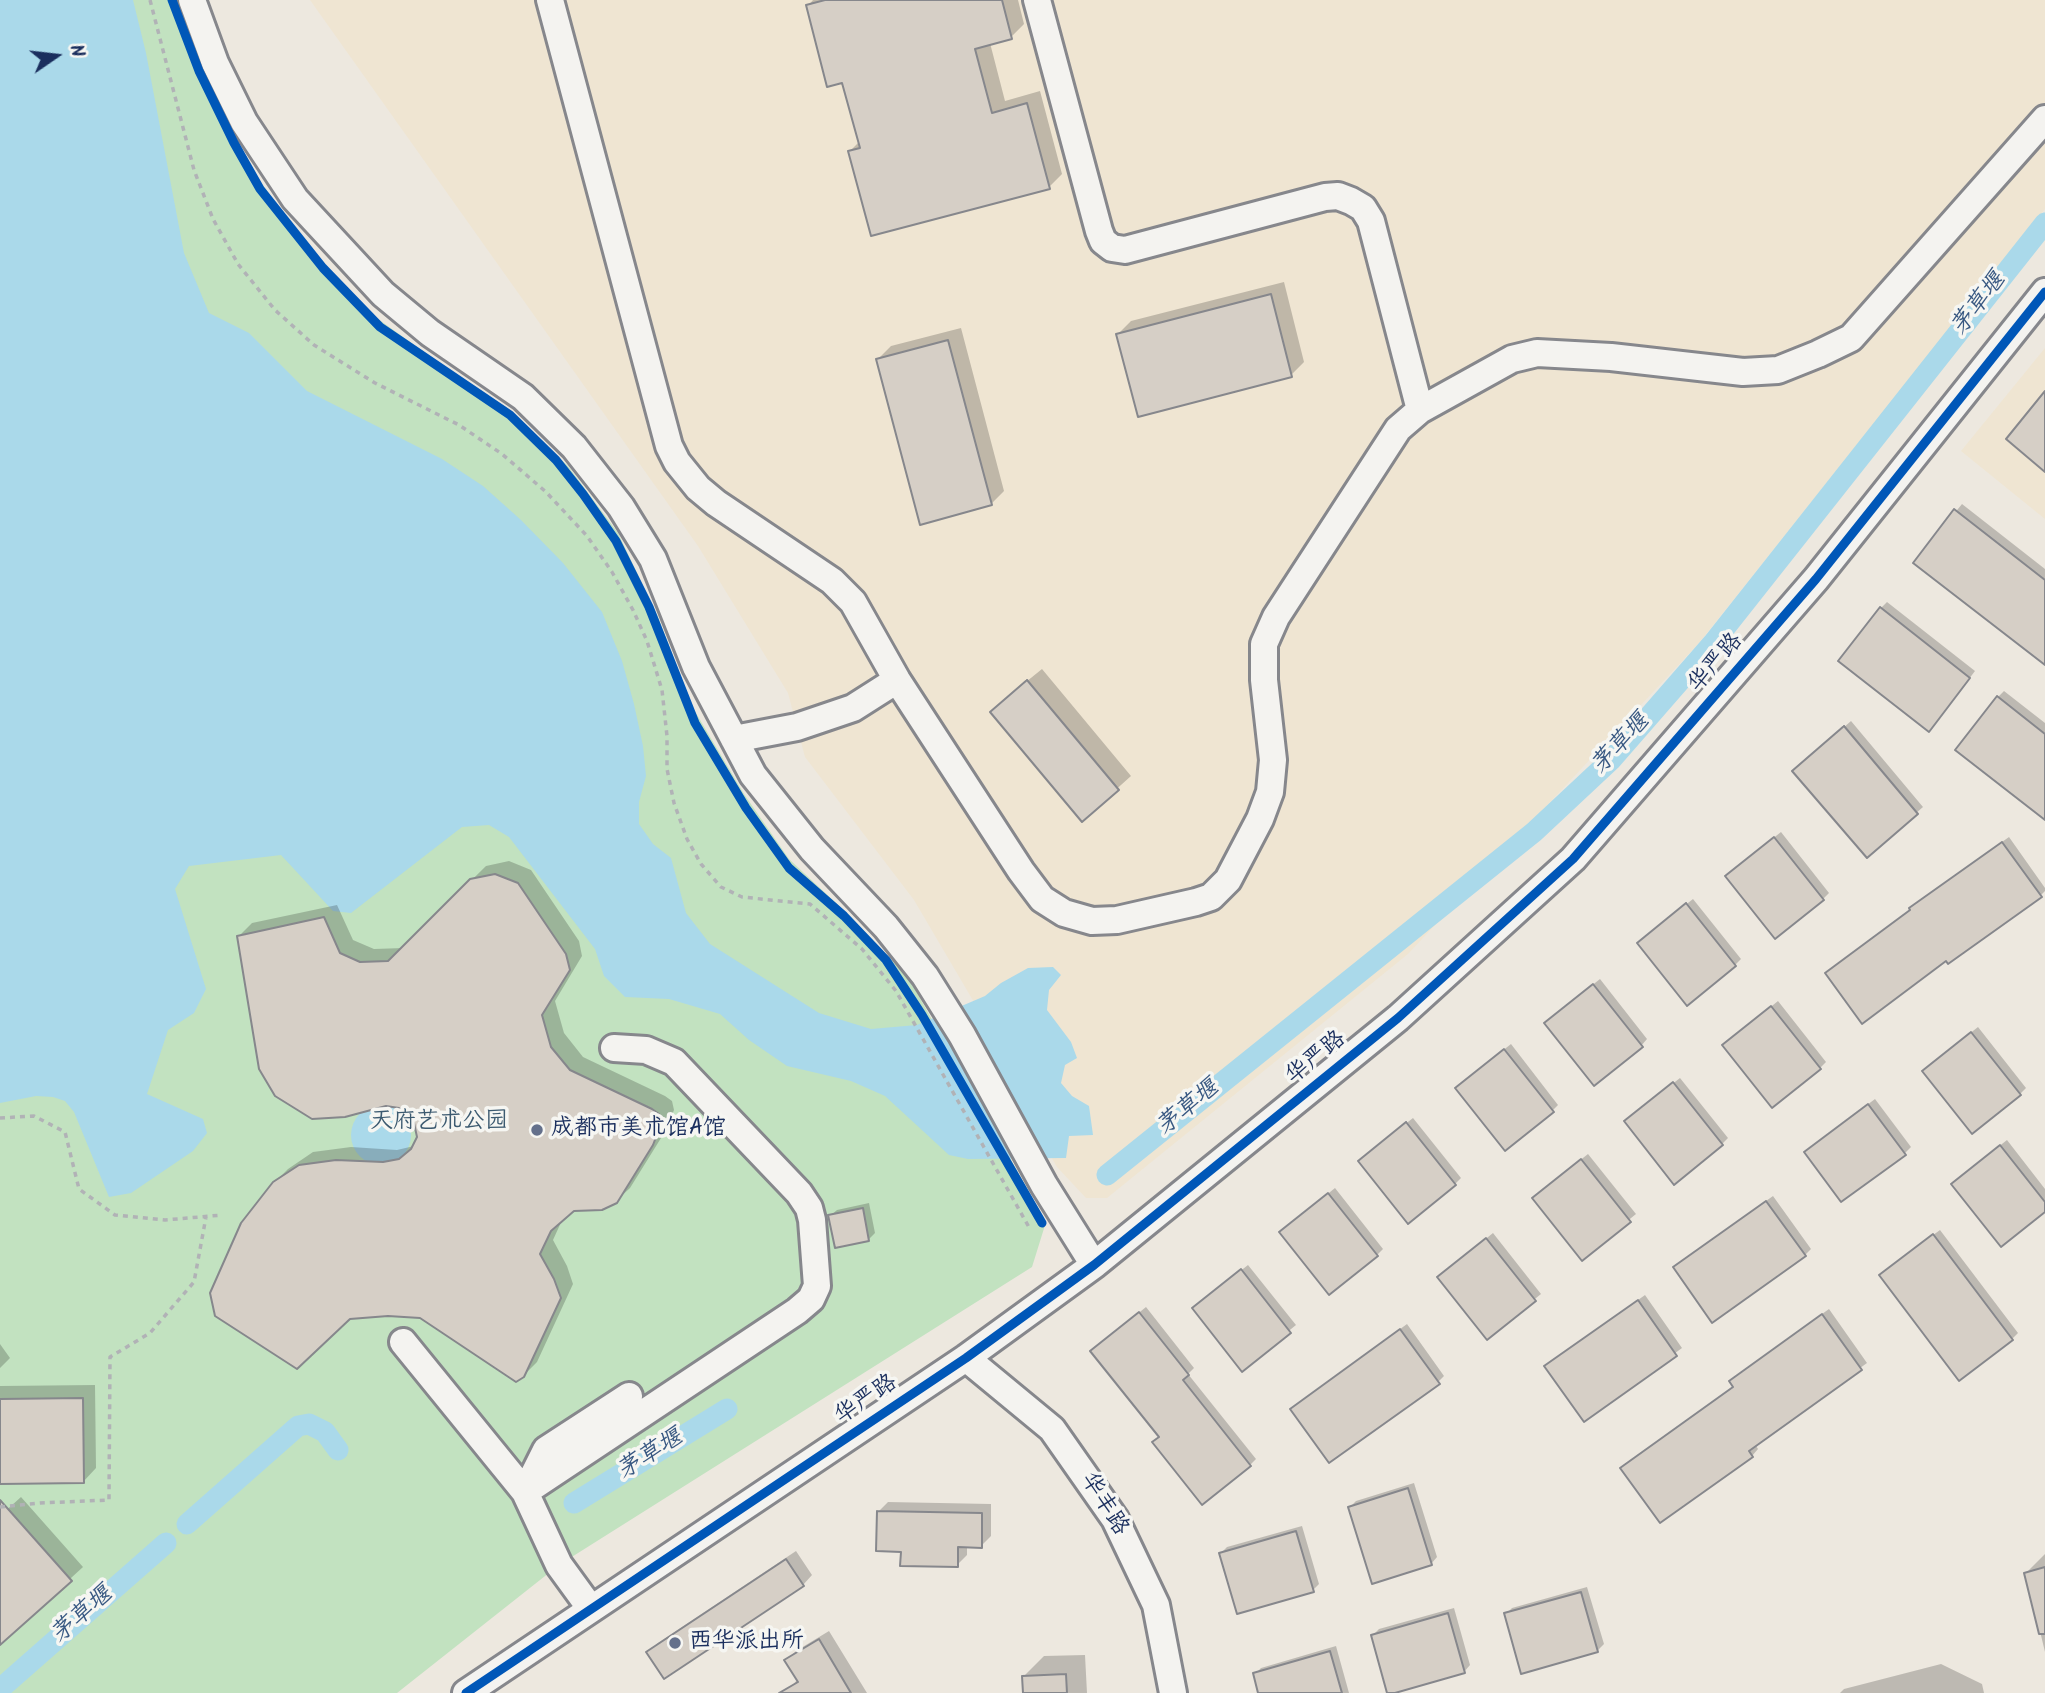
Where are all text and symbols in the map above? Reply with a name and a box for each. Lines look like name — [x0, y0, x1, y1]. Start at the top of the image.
north arrow — [21, 21, 91, 91]
text: N — [60, 41, 92, 60]
water label: 茅草堰 — [1946, 268, 2014, 342]
street label: 华严路 — [1684, 629, 1750, 699]
water label: 茅草堰 — [1587, 709, 1657, 781]
street label: 华严路 — [1282, 1027, 1352, 1091]
water label: 茅草堰 — [1152, 1075, 1226, 1143]
park label: 天府艺术公园 — [370, 1109, 508, 1137]
place label: 成都市美术馆A馆 — [551, 1116, 726, 1144]
marker: 成都市美术馆A馆 — [529, 1122, 545, 1138]
street label: 华严路 — [831, 1370, 903, 1432]
water label: 茅草堰 — [613, 1425, 689, 1487]
street label: 华丰路 — [1073, 1468, 1133, 1542]
water label: 茅草堰 — [46, 1582, 120, 1650]
place label: 西华派出所 — [689, 1629, 804, 1657]
marker: 西华派出所 — [667, 1635, 683, 1651]

